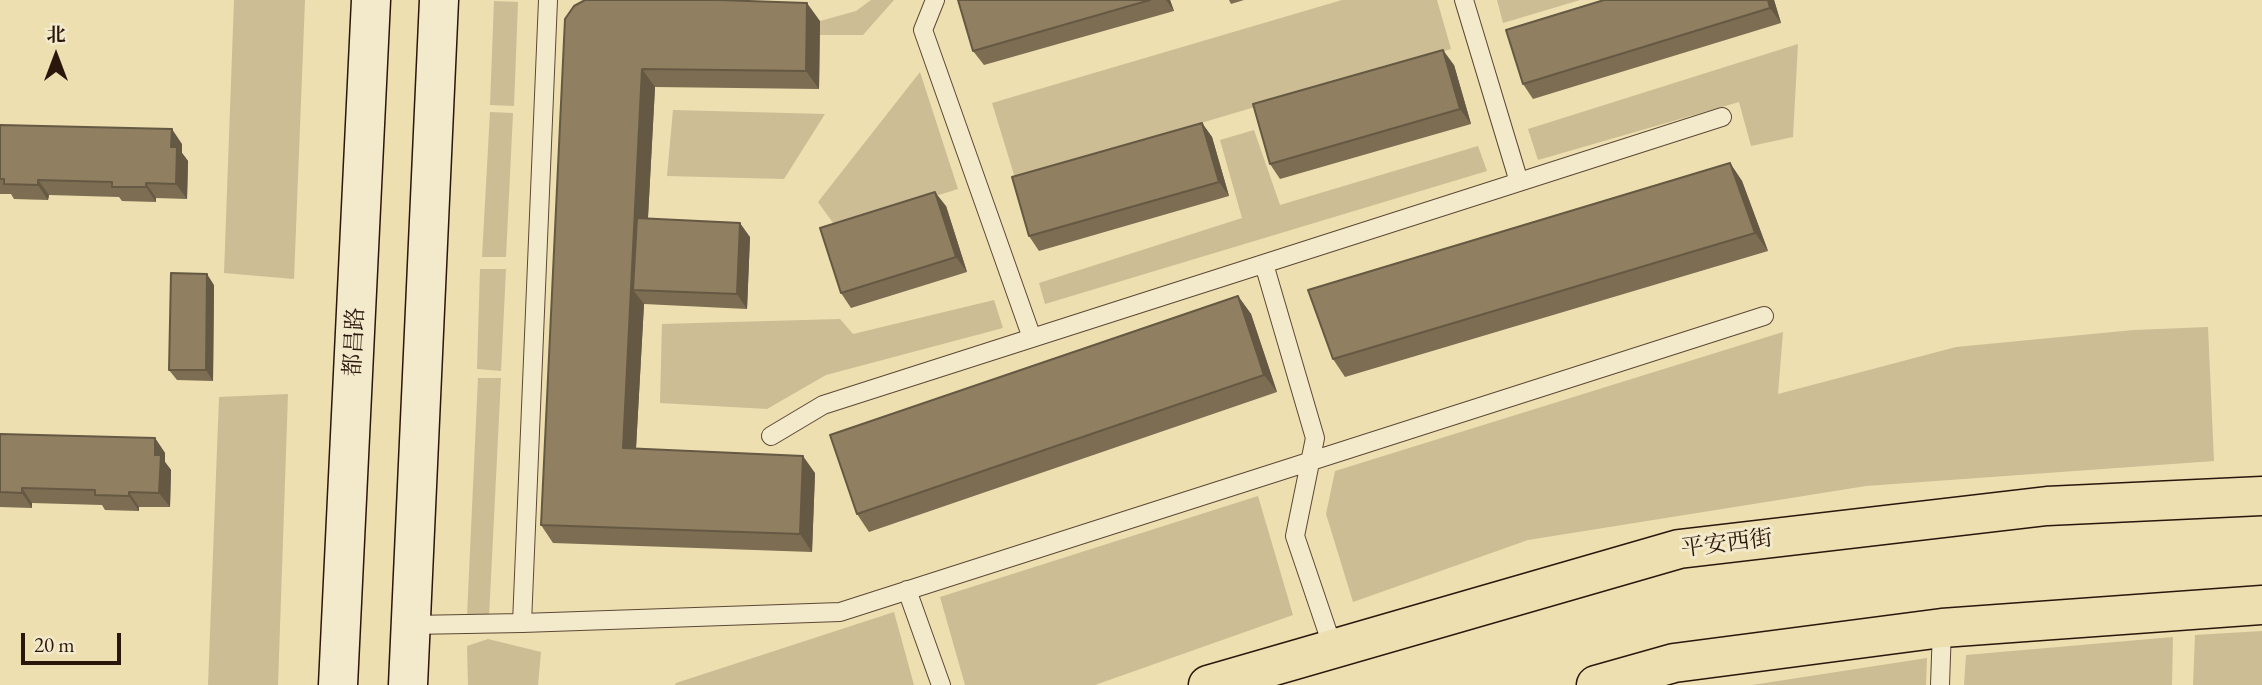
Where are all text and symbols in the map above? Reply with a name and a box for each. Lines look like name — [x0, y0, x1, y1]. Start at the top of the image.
north arrow — [21, 21, 91, 91]
text: 北 — [46, 22, 66, 47]
street label: 都昌路 — [339, 307, 371, 377]
street label: 平安西街 — [1680, 525, 1774, 563]
scale bar — [24, 618, 124, 662]
text: 20 m — [34, 631, 75, 658]

